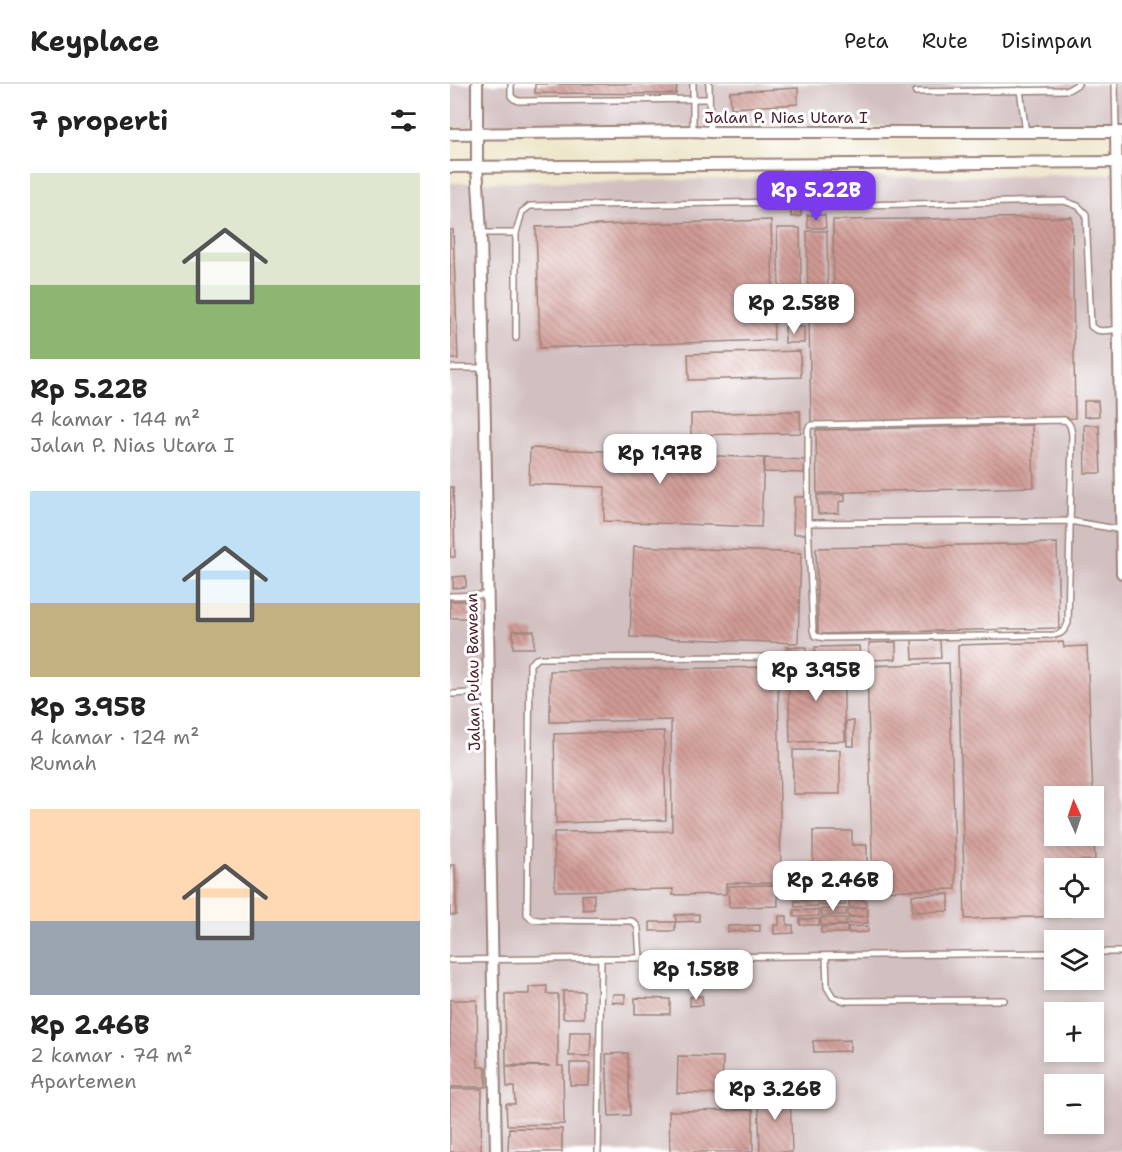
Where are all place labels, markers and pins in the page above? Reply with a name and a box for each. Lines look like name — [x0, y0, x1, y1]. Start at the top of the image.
pin: Rp 5.22B — [754, 171, 878, 222]
pin: Rp 2.58B — [732, 284, 856, 335]
pin: Rp 1.97B — [598, 434, 722, 485]
pin: Rp 3.95B — [754, 651, 878, 702]
pin: Rp 2.46B — [771, 861, 895, 912]
pin: Rp 1.58B — [634, 950, 758, 1001]
pin: Rp 3.26B — [713, 1070, 837, 1121]

